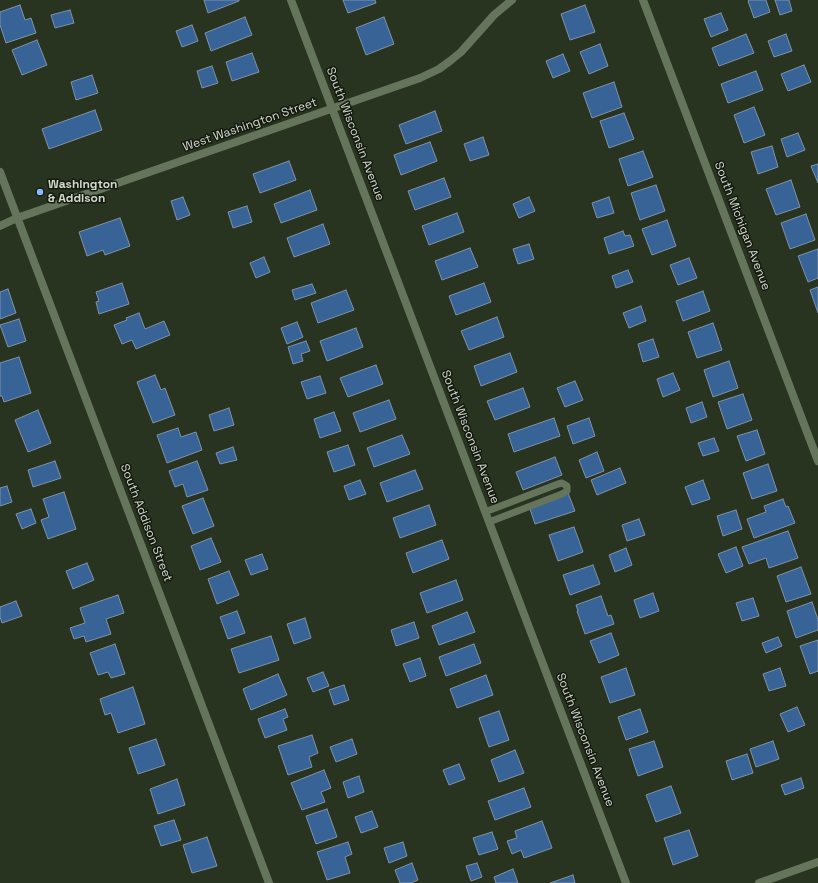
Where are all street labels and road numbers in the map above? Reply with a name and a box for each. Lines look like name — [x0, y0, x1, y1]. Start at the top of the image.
street label: South Wisconsin Avenue — [323, 65, 387, 203]
street label: West Washington Street — [181, 95, 319, 155]
street label: South Michigan Avenue — [711, 160, 773, 292]
street label: South Wisconsin Avenue — [438, 368, 502, 506]
street label: South Addison Street — [117, 462, 175, 584]
street label: South Wisconsin Avenue — [553, 671, 617, 809]

